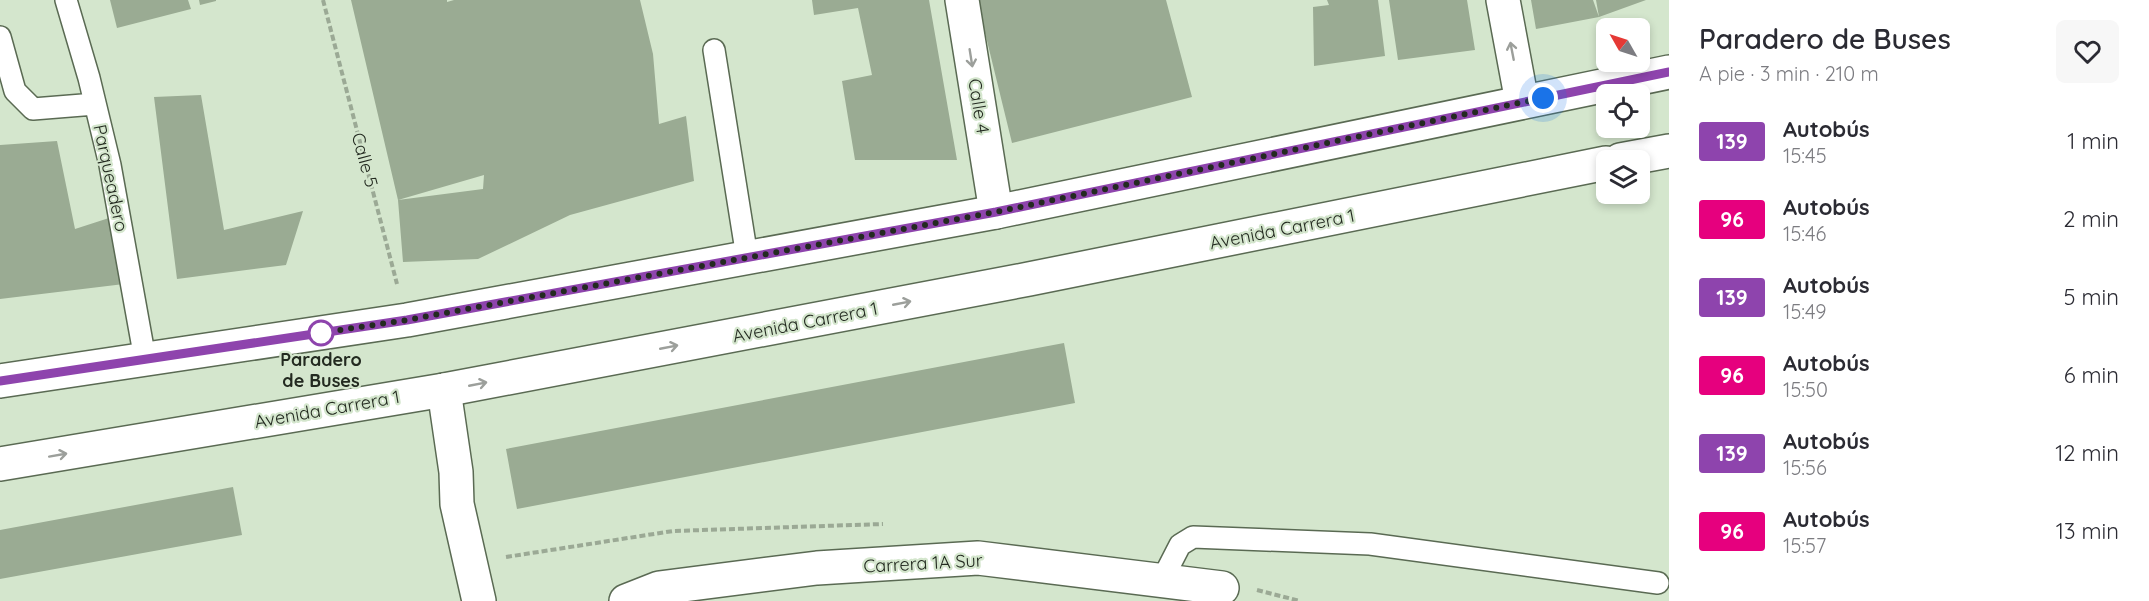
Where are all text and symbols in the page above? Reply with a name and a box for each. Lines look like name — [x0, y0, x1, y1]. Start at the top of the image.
north arrow — [1596, 18, 1650, 72]
map controls — [1596, 18, 1650, 204]
button: heart — [2056, 20, 2119, 83]
text: Paradero de Buses — [1699, 21, 1951, 56]
one-way arrow — [1506, 42, 1517, 61]
one-way arrow — [966, 47, 977, 67]
text: A pie · 3 min · 210 m — [1699, 61, 1879, 86]
street label: Calle 4 — [963, 77, 995, 135]
your location — [1528, 83, 1558, 113]
button: locate — [1596, 84, 1650, 138]
text: Autobús — [1783, 115, 1870, 143]
street label: Parqueadero — [88, 122, 134, 234]
text: 1 min — [2067, 127, 2119, 155]
text: 139 — [1716, 128, 1748, 154]
street label: Calle 5 — [347, 130, 383, 190]
text: 15:45 — [1783, 143, 1827, 168]
button: layers — [1596, 150, 1650, 204]
text: Autobús — [1783, 193, 1870, 221]
street label: Avenida Carrera 1 — [1208, 204, 1356, 254]
text: 2 min — [2063, 205, 2119, 233]
text: 96 — [1720, 206, 1744, 232]
text: 15:46 — [1783, 221, 1826, 246]
text: Autobús — [1783, 271, 1870, 299]
text: 5 min — [2064, 283, 2119, 311]
text: 139 — [1716, 284, 1748, 310]
street label: Avenida Carrera 1 — [731, 297, 879, 347]
one-way arrow — [892, 297, 912, 308]
text: 15:49 — [1783, 299, 1826, 324]
marker: Paradero de Buses — [308, 320, 334, 346]
one-way arrow — [659, 341, 679, 352]
place label: Paradero de Buses — [280, 348, 362, 392]
text: Autobús — [1783, 349, 1870, 377]
text: 6 min — [2064, 361, 2119, 389]
text: 96 — [1720, 362, 1744, 388]
text: 15:50 — [1783, 377, 1828, 402]
one-way arrow — [467, 378, 487, 389]
street label: Avenida Carrera 1 — [253, 385, 401, 433]
text: Autobús — [1783, 427, 1870, 455]
text: 12 min — [2055, 439, 2119, 467]
text: 139 — [1716, 440, 1748, 466]
one-way arrow — [47, 449, 67, 460]
text: 15:56 — [1783, 455, 1827, 480]
text: Autobús — [1783, 505, 1870, 533]
text: 13 min — [2056, 517, 2119, 545]
text: 96 — [1720, 518, 1744, 544]
text: 15:57 — [1783, 533, 1826, 558]
street label: Carrera 1A Sur — [863, 548, 983, 578]

